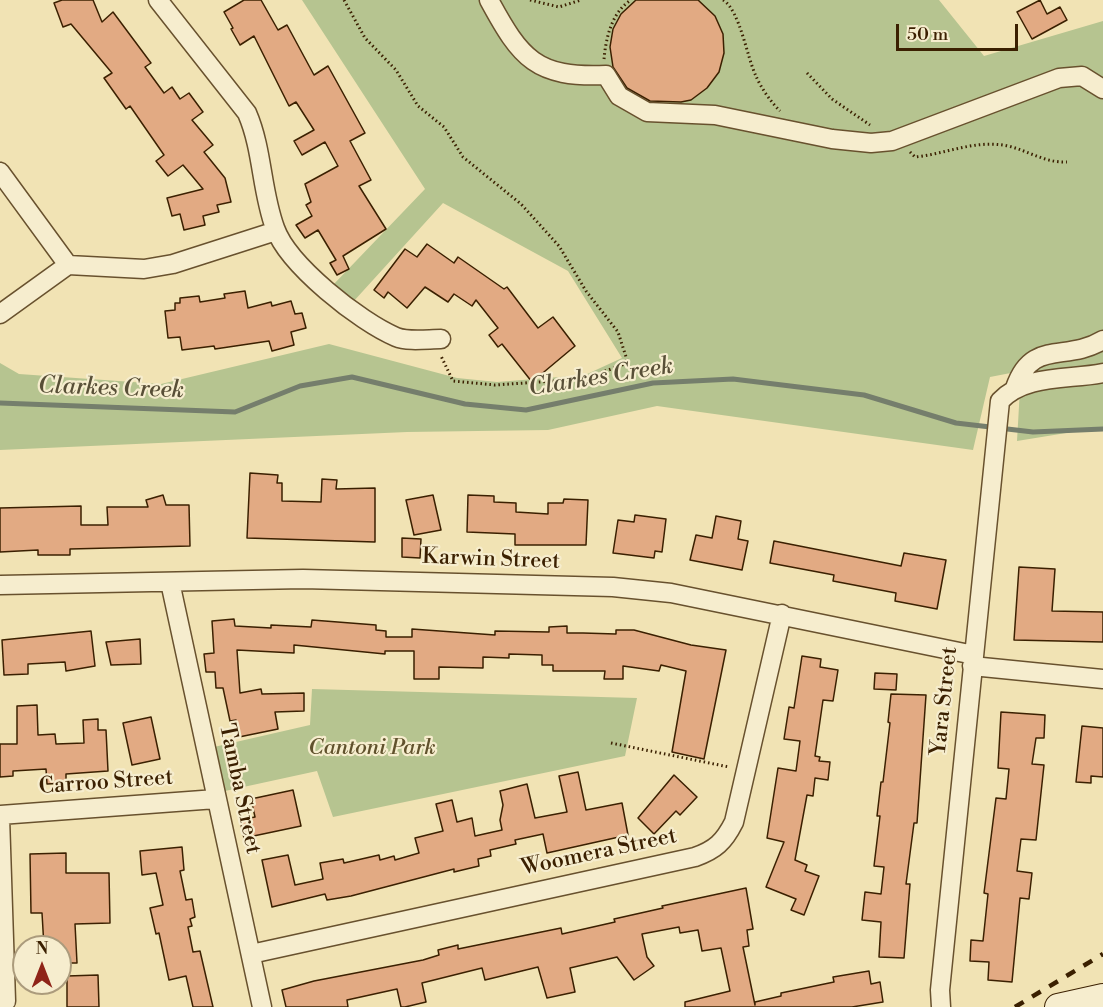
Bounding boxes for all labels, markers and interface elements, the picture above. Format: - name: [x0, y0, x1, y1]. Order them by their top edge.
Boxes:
- scale bar: [899, 12, 1020, 50]
- text: 50 m: [907, 23, 948, 46]
- water label: Clarkes Creek: [527, 352, 675, 404]
- water label: Clarkes Creek: [37, 372, 185, 406]
- street label: Karwin Street: [421, 544, 561, 576]
- street label: Yara Street: [926, 645, 964, 757]
- street label: Tamba Street: [212, 721, 266, 857]
- park label: Cantoni Park: [308, 736, 436, 762]
- street label: Carroo Street: [38, 765, 174, 801]
- street label: Woomera Street: [519, 824, 679, 882]
- north arrow: [12, 935, 72, 995]
- text: N: [36, 939, 48, 959]

